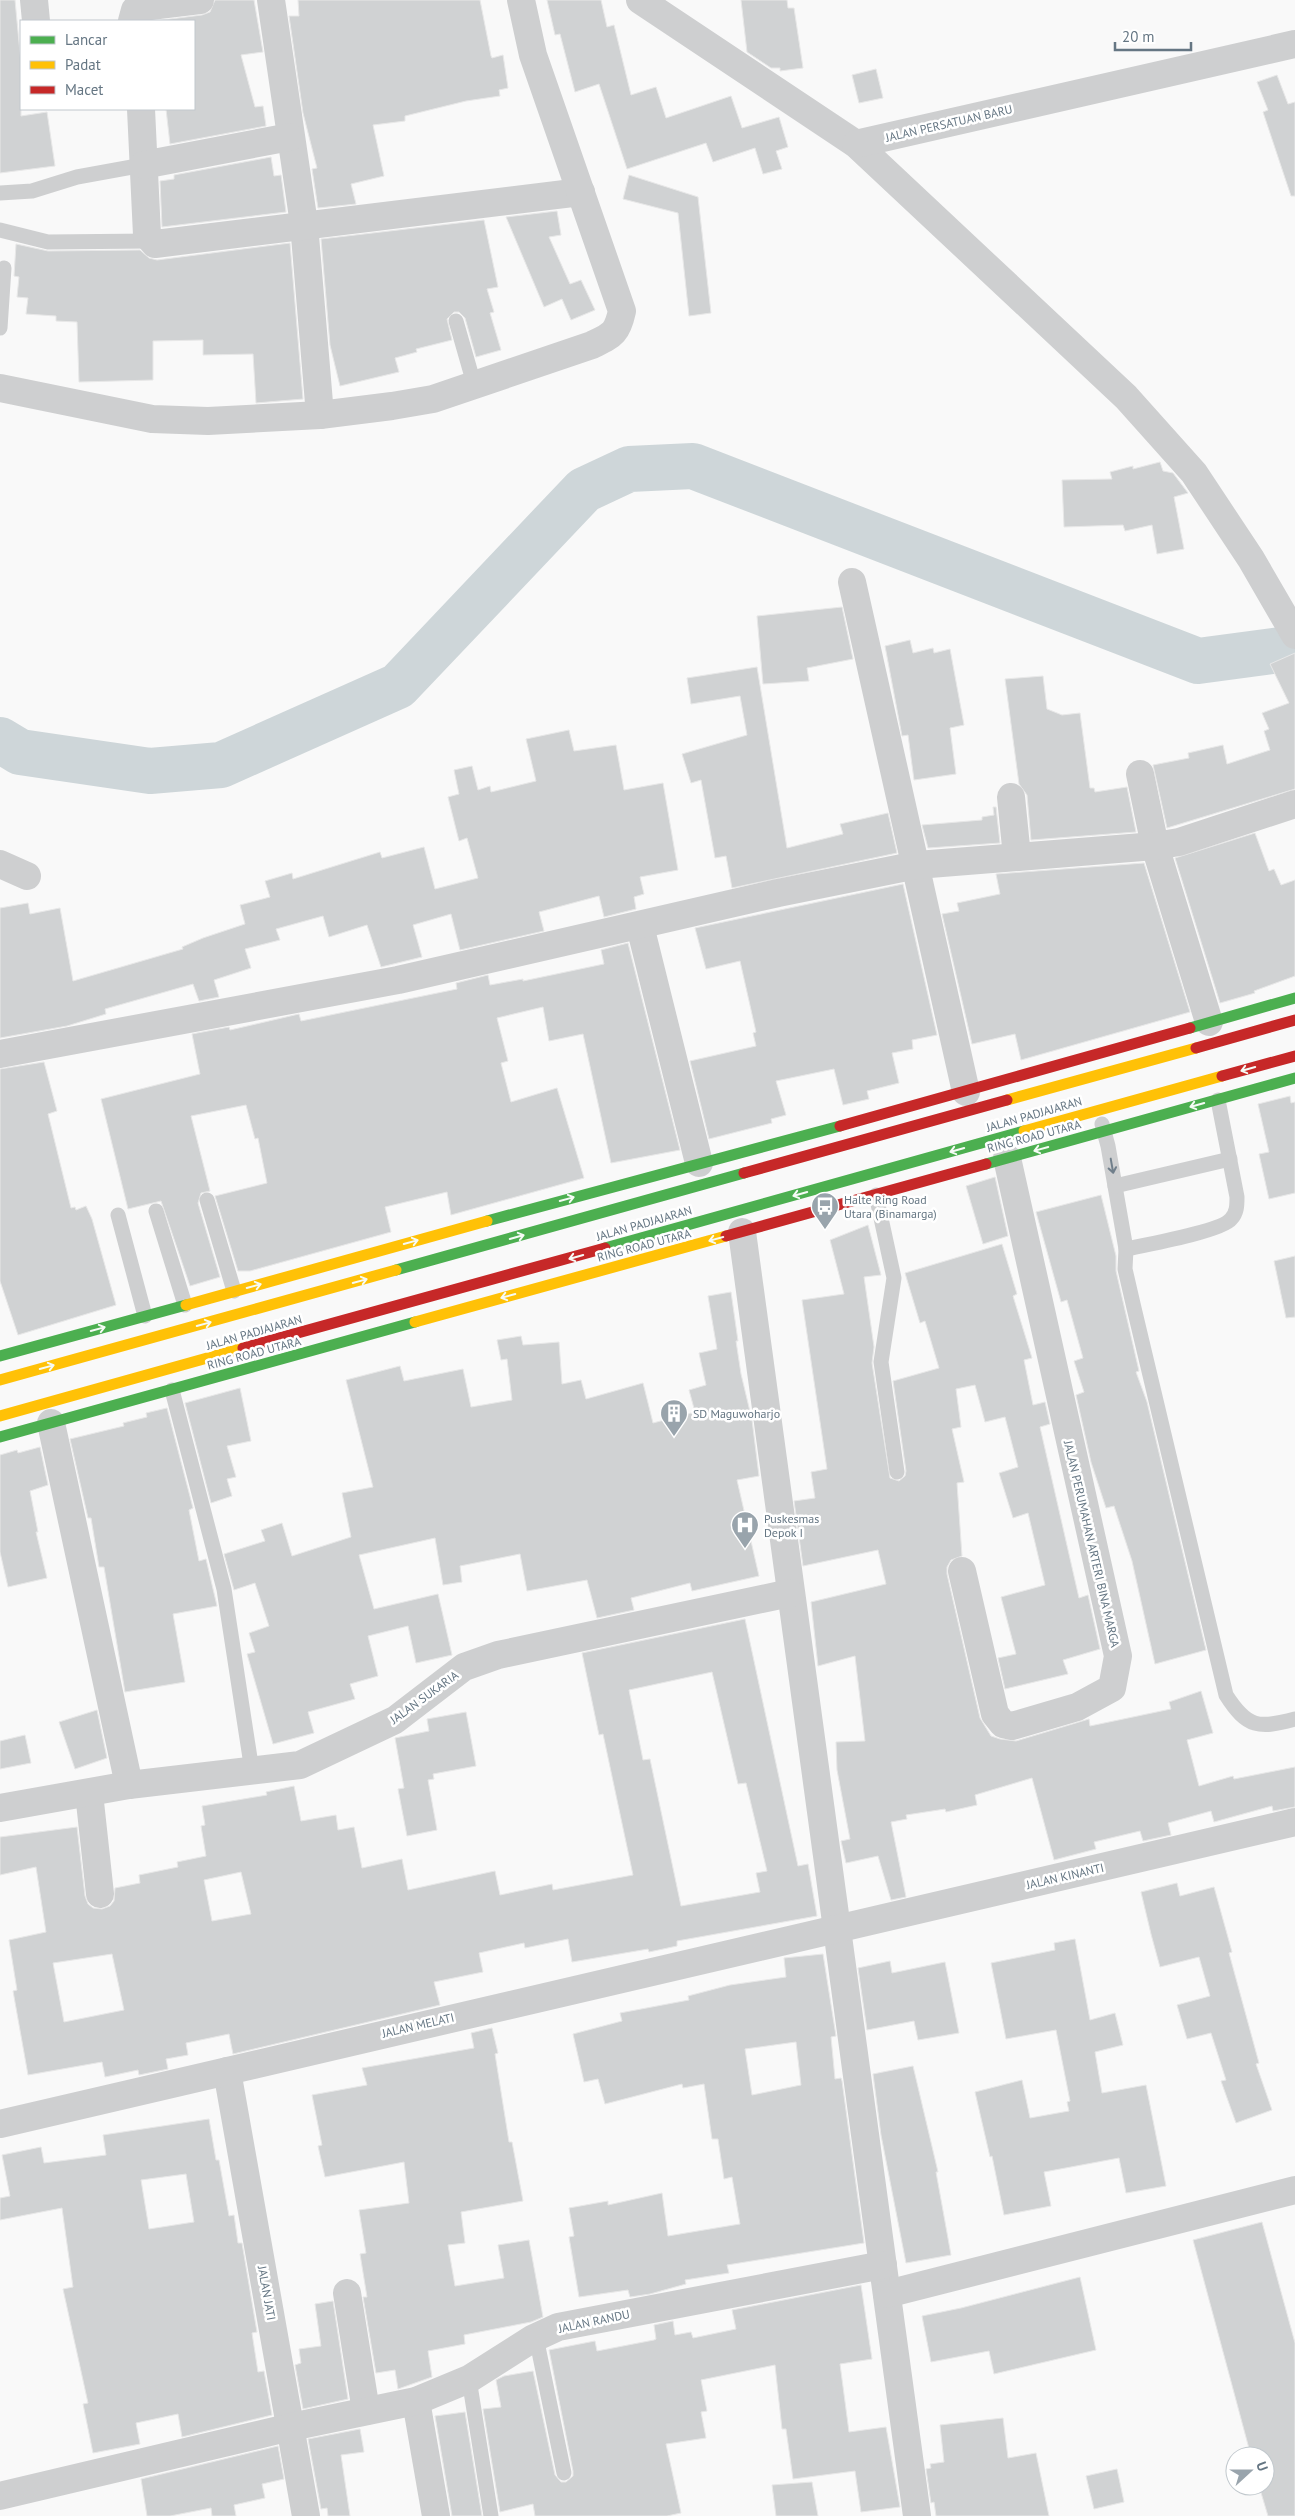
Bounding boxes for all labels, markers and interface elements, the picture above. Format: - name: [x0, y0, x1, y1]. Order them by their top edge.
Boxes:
- legend: [20, 20, 195, 110]
- scale bar: [1115, 20, 1191, 52]
- text: 20 m: [1122, 27, 1155, 46]
- text: Lancar: [65, 30, 107, 49]
- text: Padat: [65, 55, 101, 74]
- text: Macet: [65, 80, 103, 99]
- street label: JALAN PERSATUAN BARU: [883, 101, 1014, 145]
- one-way arrow: [1240, 1064, 1256, 1074]
- street label: JALAN PADJAJARAN: [983, 1093, 1084, 1135]
- one-way arrow: [1190, 1101, 1206, 1111]
- street label: RING ROAD UTARA: [985, 1116, 1083, 1156]
- one-way arrow: [1033, 1144, 1049, 1154]
- one-way arrow: [949, 1146, 965, 1156]
- one-way arrow: [1107, 1158, 1117, 1174]
- one-way arrow: [793, 1190, 809, 1199]
- bus stop icon: Halte Ring Road Utara (Binamarga): [810, 1191, 840, 1230]
- place label: Halte Ring Road Utara (Binamarga): [844, 1192, 937, 1221]
- one-way arrow: [559, 1194, 575, 1203]
- street label: JALAN PADJAJARAN: [593, 1202, 694, 1244]
- street label: RING ROAD UTARA: [595, 1225, 693, 1265]
- one-way arrow: [508, 1232, 524, 1241]
- one-way arrow: [708, 1235, 724, 1245]
- one-way arrow: [402, 1237, 418, 1247]
- one-way arrow: [569, 1252, 585, 1262]
- one-way arrow: [352, 1275, 368, 1285]
- one-way arrow: [246, 1280, 262, 1290]
- one-way arrow: [501, 1292, 517, 1302]
- street label: JALAN PADJAJARAN: [203, 1311, 304, 1353]
- one-way arrow: [195, 1319, 211, 1328]
- one-way arrow: [89, 1324, 105, 1333]
- street label: RING ROAD UTARA: [205, 1333, 303, 1373]
- one-way arrow: [39, 1362, 55, 1372]
- building icon: SD Maguwoharjo: [659, 1398, 689, 1437]
- place label: SD Maguwoharjo: [693, 1406, 780, 1421]
- street label: JALAN PERUMAHAN ARTERI BINA MARGA: [1061, 1438, 1123, 1649]
- hospital icon: Puskesmas Depok I: [730, 1510, 760, 1549]
- place label: Puskesmas Depok I: [764, 1511, 819, 1540]
- street label: JALAN SUKARIA: [386, 1667, 461, 1727]
- street label: JALAN KINANTI: [1024, 1860, 1105, 1892]
- street label: JALAN MELATI: [379, 2009, 456, 2041]
- street label: JALAN JATI: [255, 2264, 279, 2321]
- street label: JALAN RANDU: [556, 2306, 631, 2336]
- north arrow: [1225, 2446, 1275, 2496]
- text: U: [1252, 2459, 1272, 2474]

